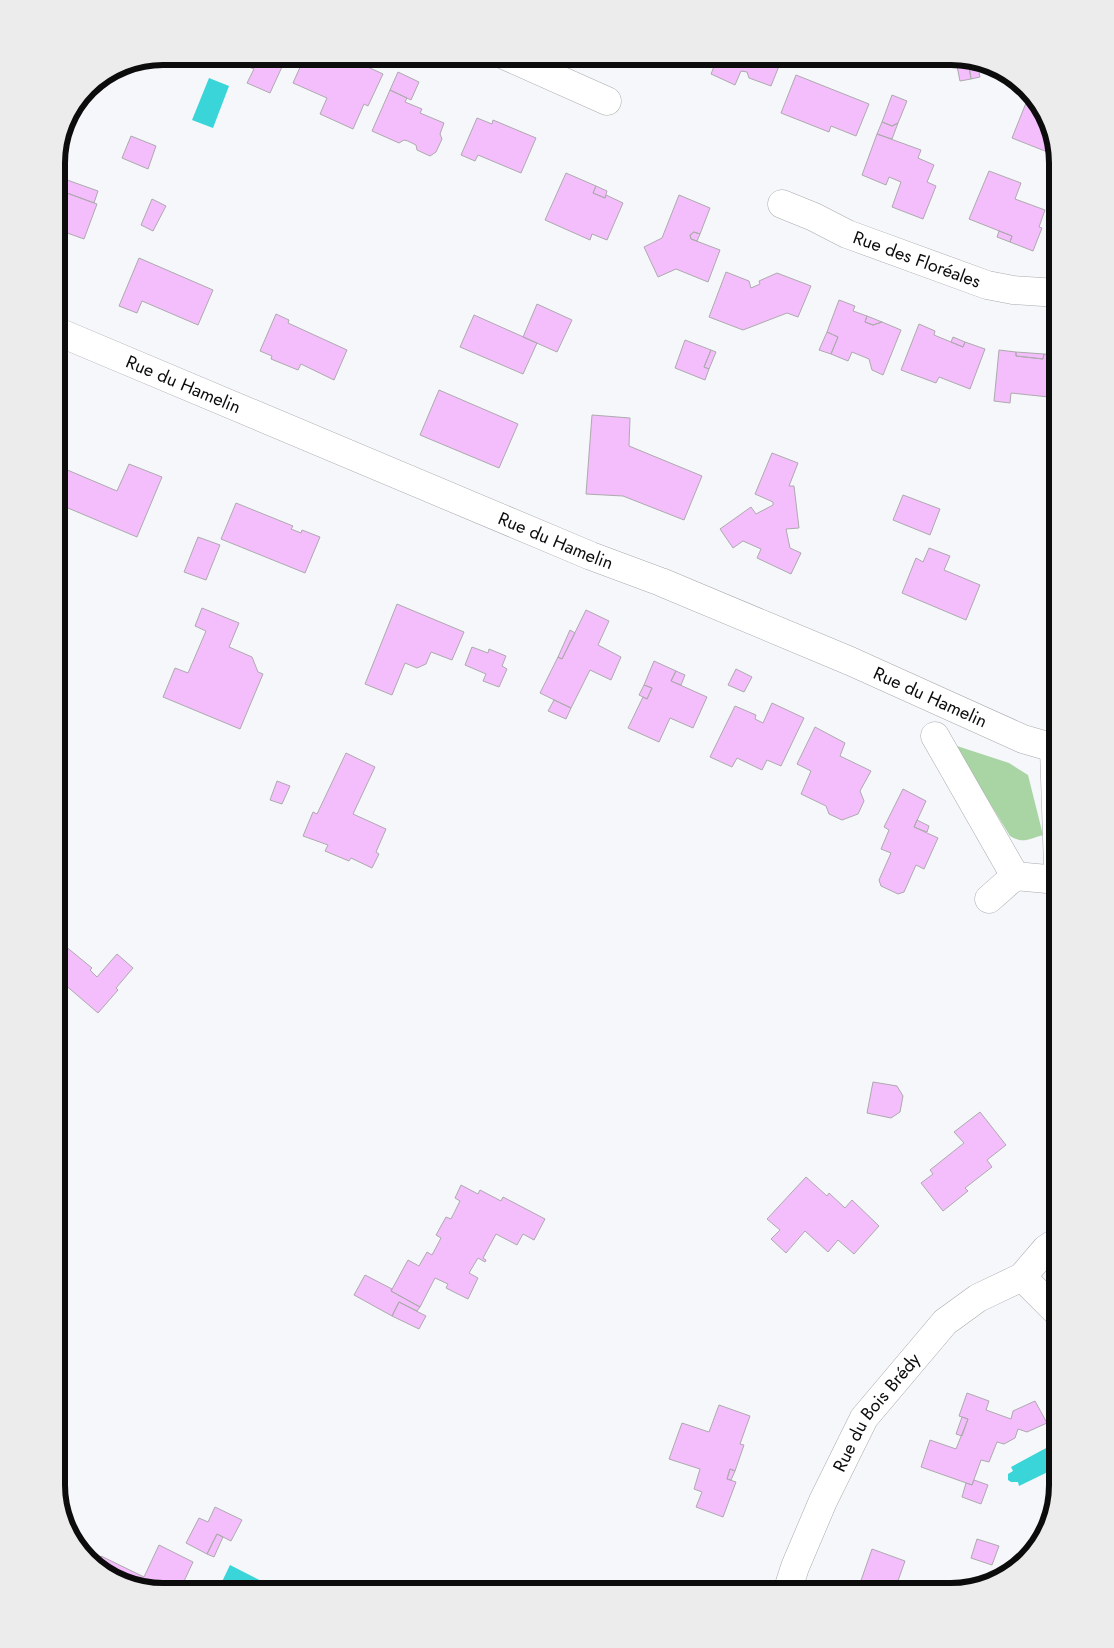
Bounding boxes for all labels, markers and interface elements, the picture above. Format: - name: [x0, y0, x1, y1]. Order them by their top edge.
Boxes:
- street label: Rue des Floréales: [849, 224, 984, 295]
- street label: Rue du Hamelin: [122, 349, 245, 420]
- street label: Rue du Hamelin: [494, 505, 617, 576]
- street label: Rue du Hamelin: [869, 660, 991, 734]
- street label: Rue du Bois Brédy: [826, 1347, 927, 1476]

